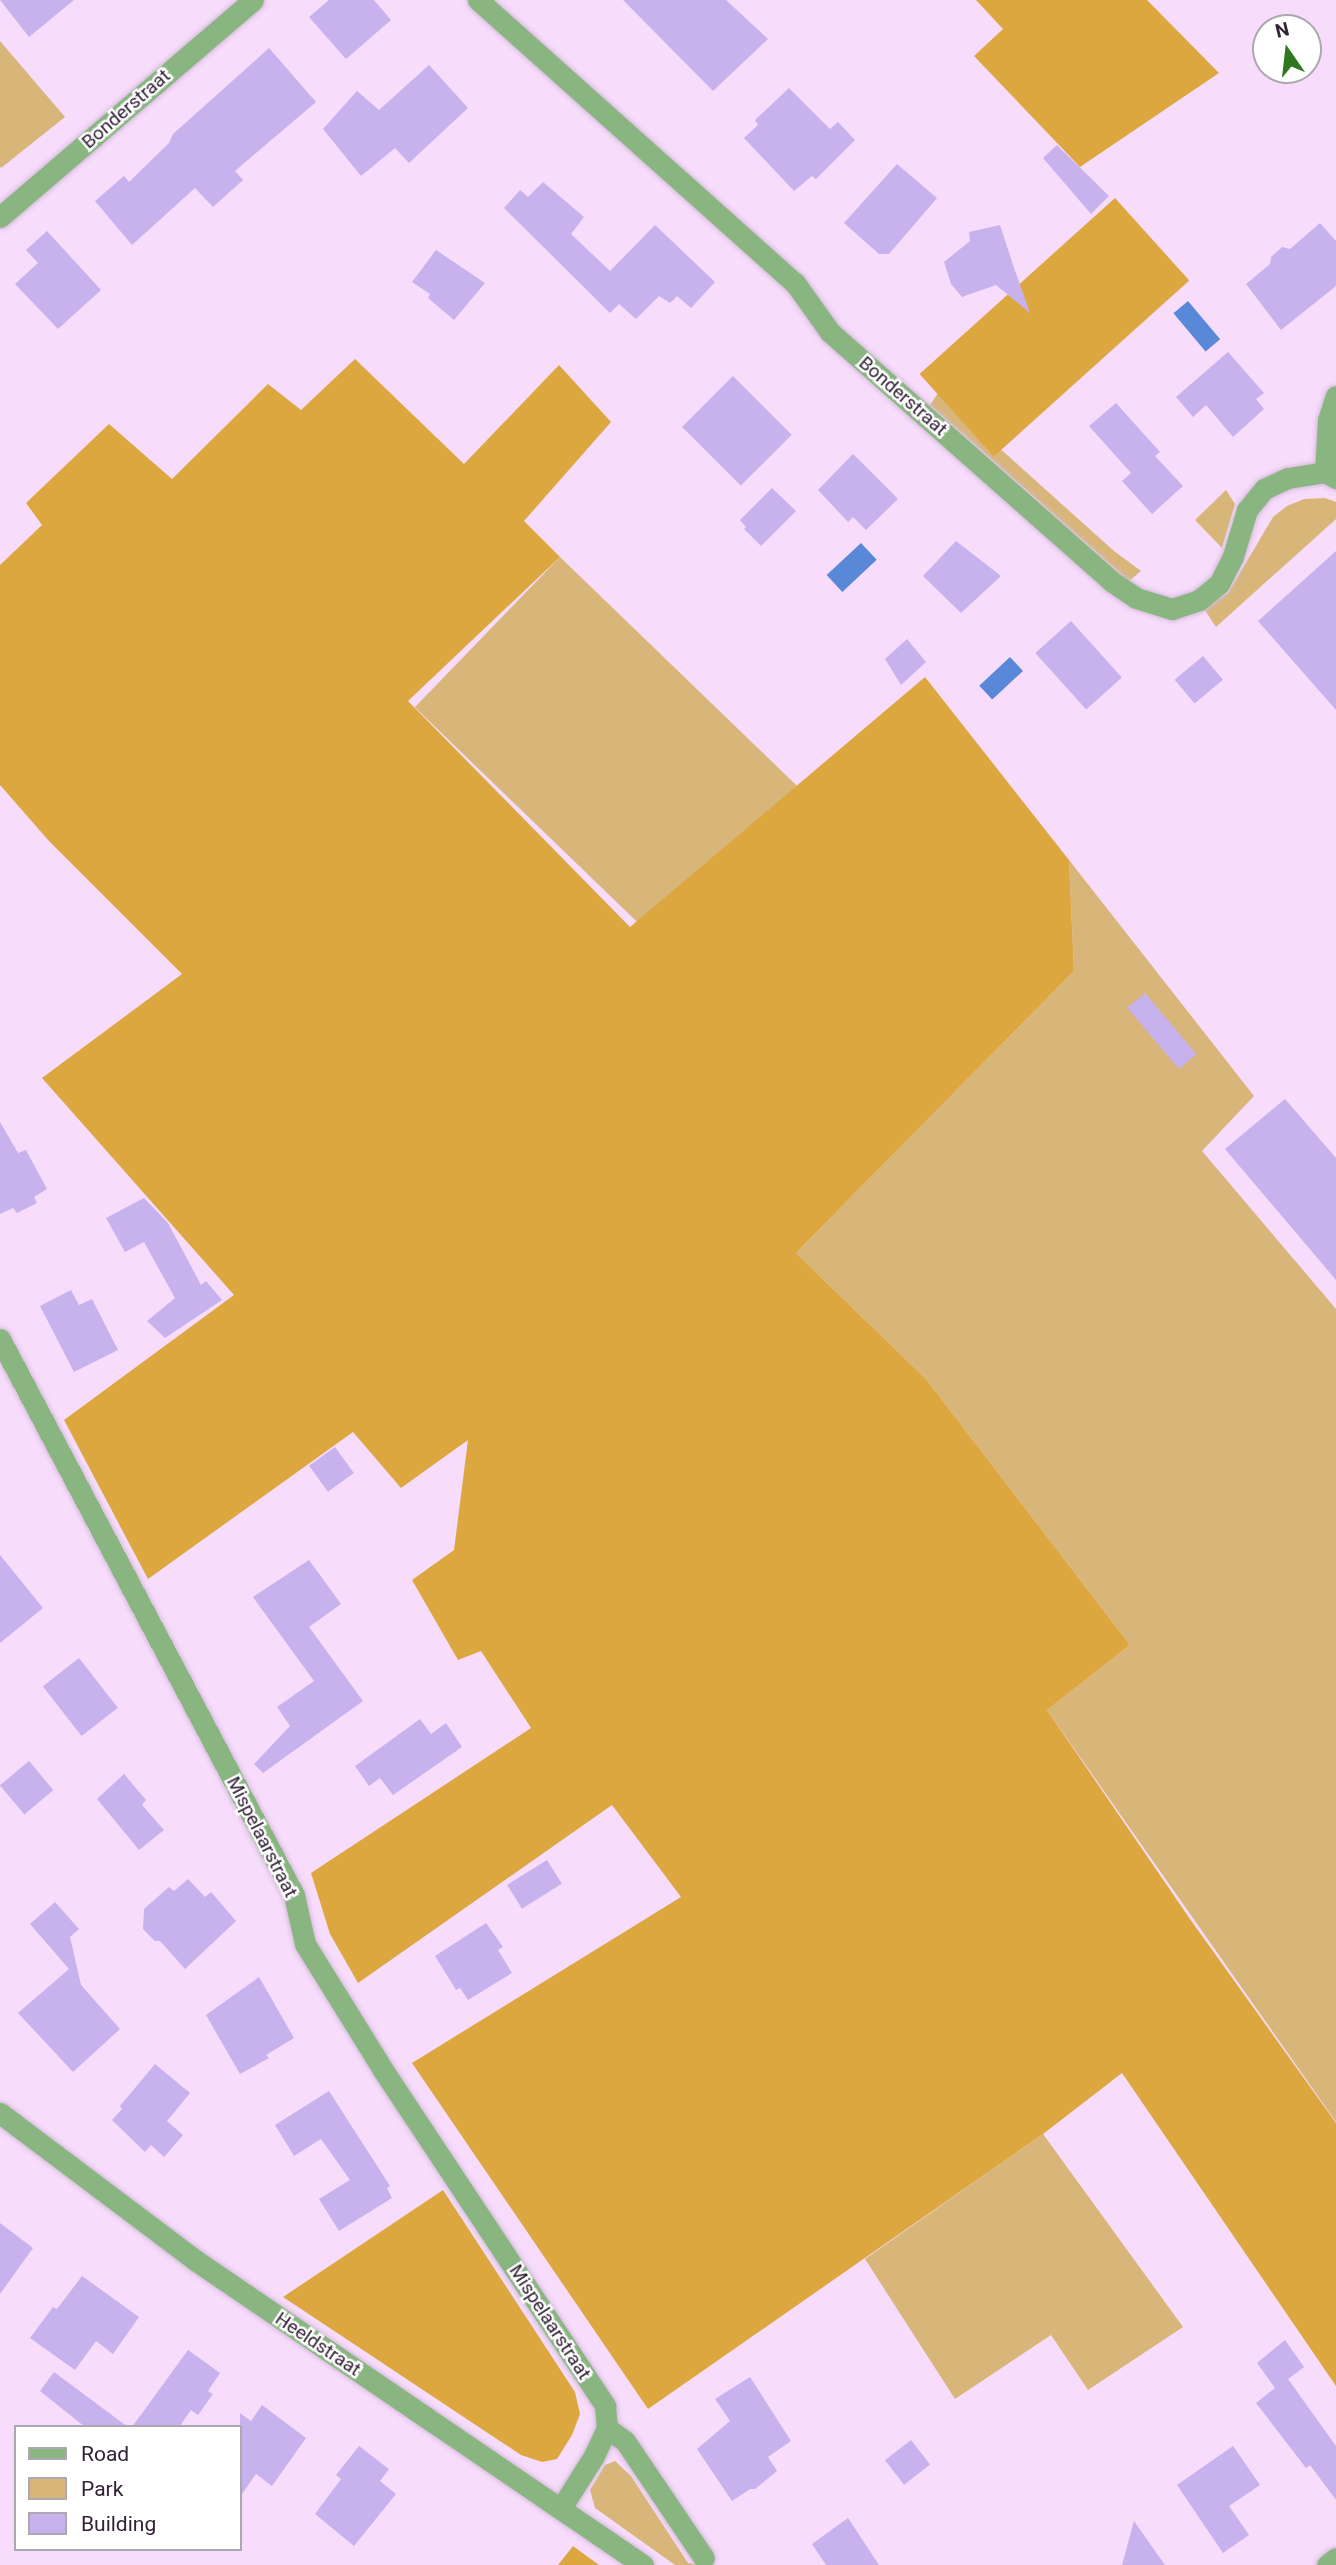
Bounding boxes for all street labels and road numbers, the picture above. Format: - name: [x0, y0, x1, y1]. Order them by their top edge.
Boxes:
- street label: Bonderstraat: [77, 65, 175, 153]
- street label: Bonderstraat: [854, 352, 952, 440]
- street label: Mispelaarstraat: [222, 1773, 302, 1901]
- street label: Mispelaarstraat: [504, 2260, 596, 2384]
- street label: Heeldstraat: [271, 2307, 365, 2381]

